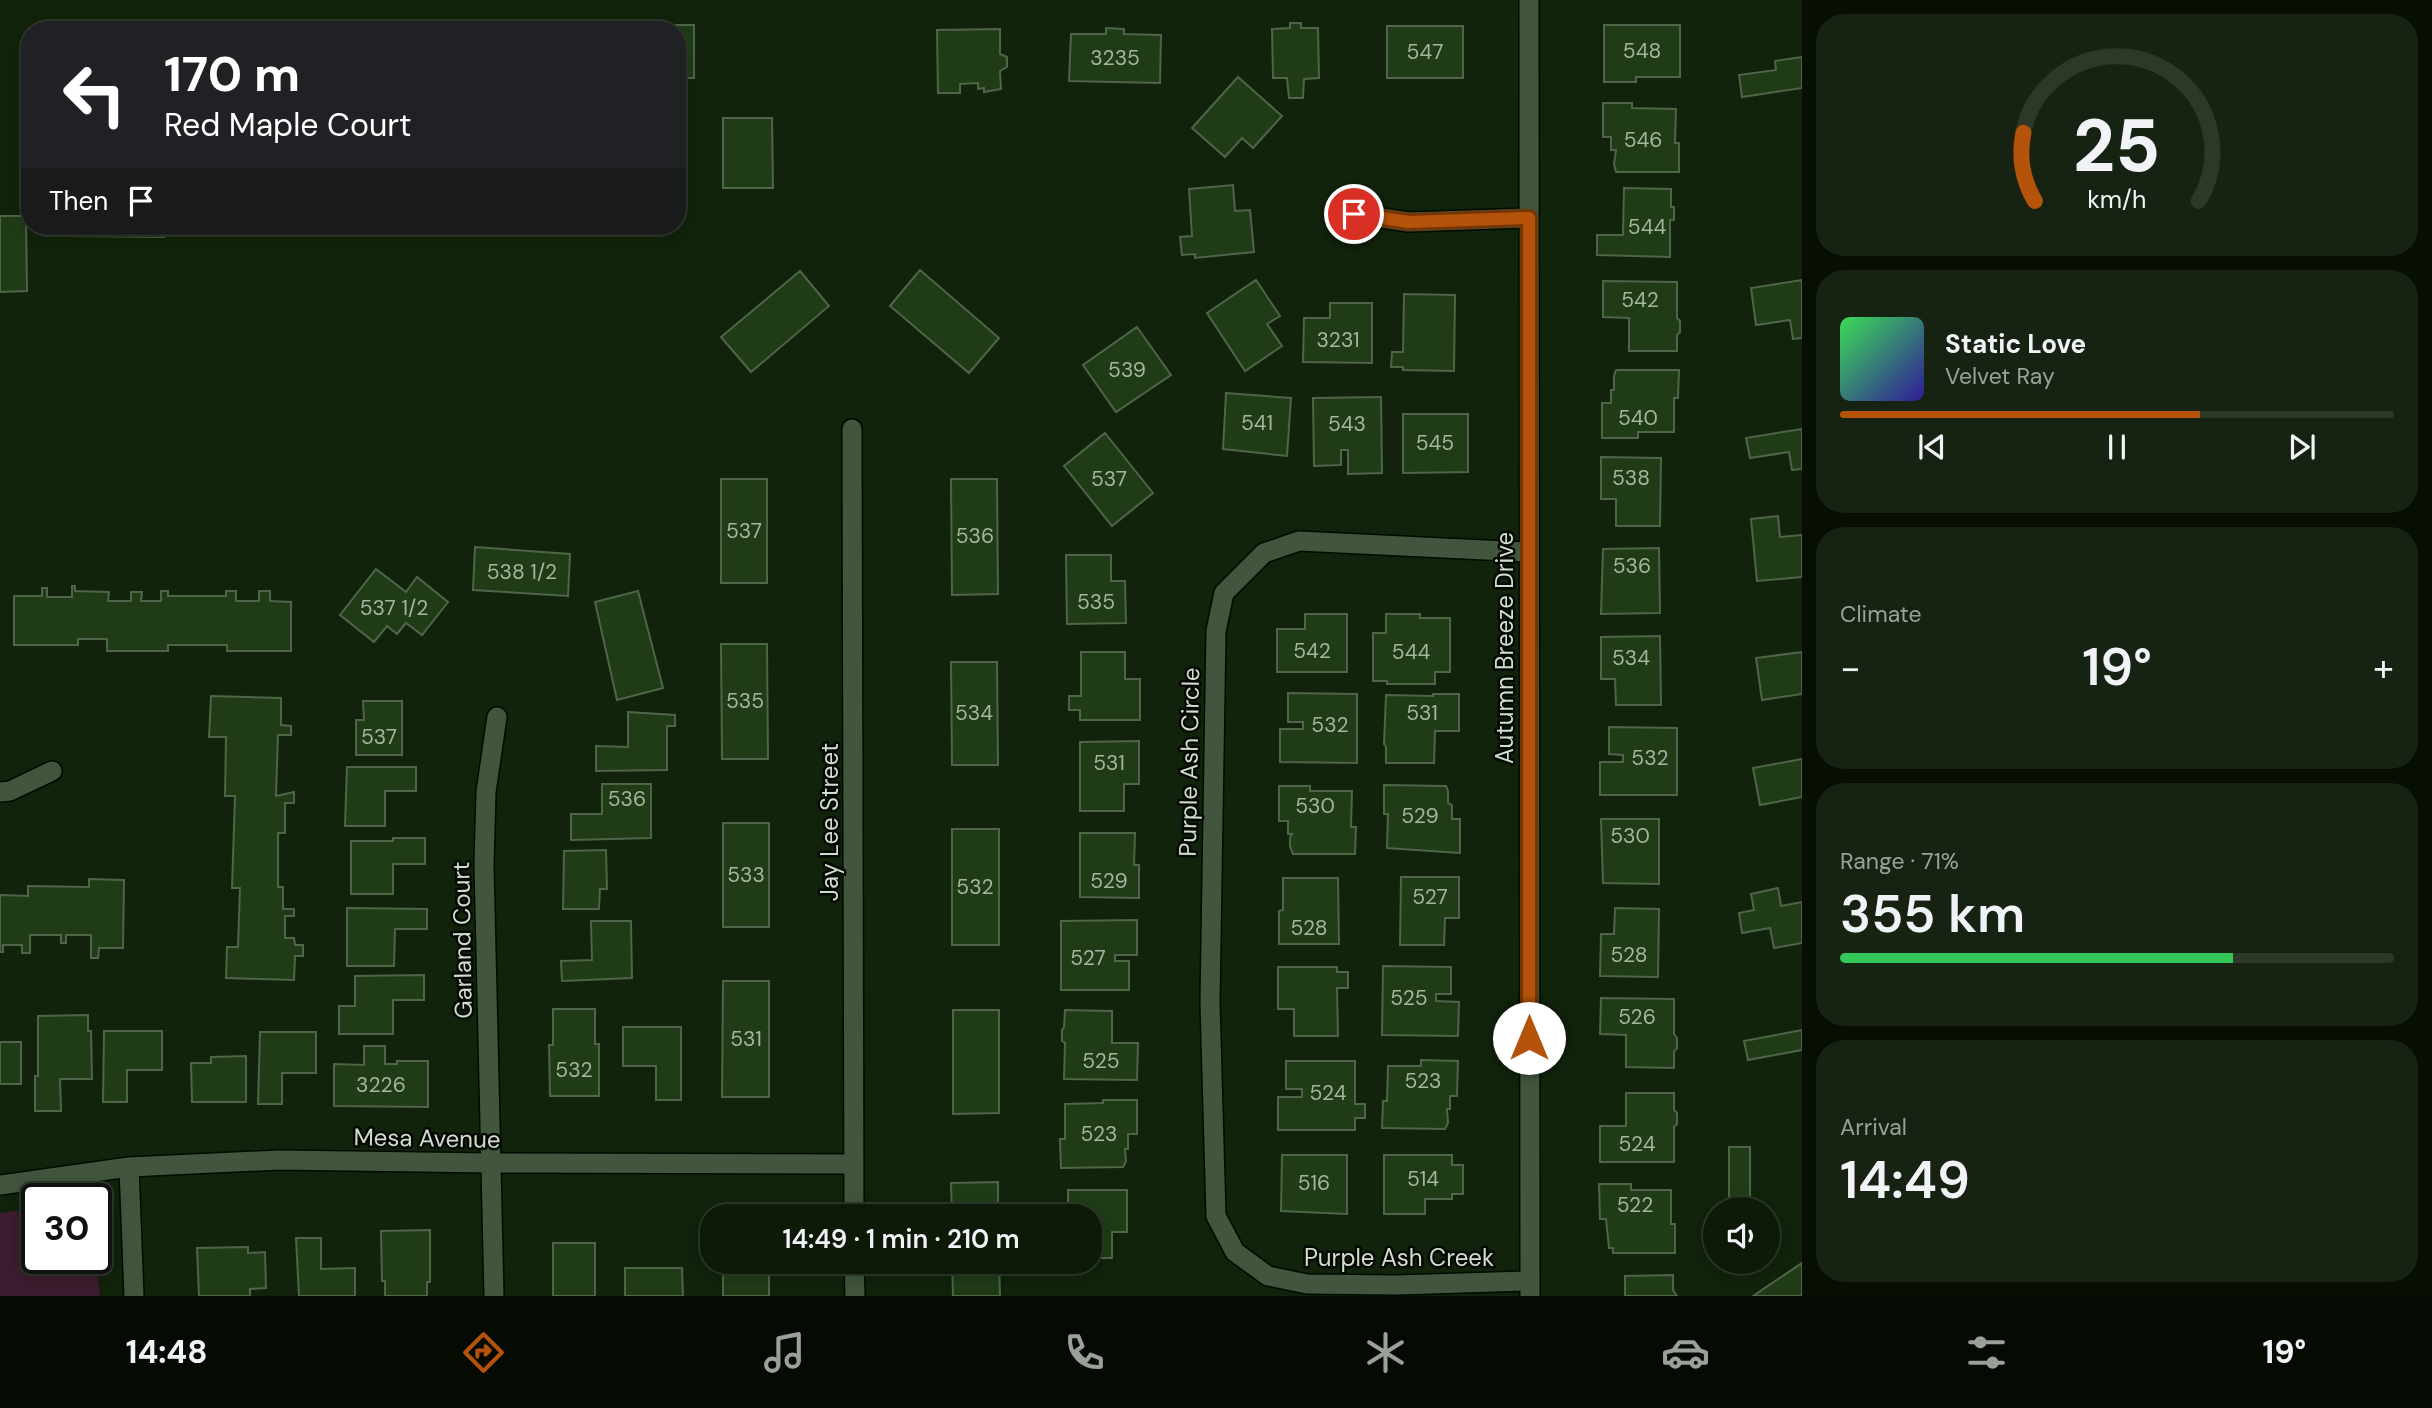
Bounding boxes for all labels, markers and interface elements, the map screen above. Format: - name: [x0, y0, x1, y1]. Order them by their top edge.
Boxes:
- house number: 548: [1623, 37, 1661, 65]
- house number: 547: [1407, 38, 1443, 66]
- text: 170 m: [164, 42, 300, 106]
- house number: 3235: [1090, 44, 1140, 72]
- icon: left: [49, 49, 140, 140]
- text: 25: [2073, 100, 2161, 195]
- text: Red Maple Court: [164, 104, 412, 146]
- house number: 546: [1624, 126, 1662, 154]
- icon: arrive: [122, 182, 160, 220]
- text: km/h: [2087, 183, 2147, 216]
- text: Then: [49, 184, 108, 218]
- pin: [1324, 184, 1384, 244]
- icon: arrive: [1335, 195, 1373, 233]
- house number: 544: [1628, 213, 1666, 241]
- house number: 542: [1621, 286, 1659, 314]
- house number: 3231: [1316, 326, 1360, 354]
- text: Static Love: [1945, 327, 2086, 361]
- house number: 539: [1108, 356, 1146, 384]
- text: Velvet Ray: [1945, 361, 2055, 391]
- house number: 540: [1618, 404, 1658, 432]
- house number: 541: [1241, 409, 1273, 437]
- house number: 543: [1328, 410, 1366, 438]
- icon: previous: [1913, 428, 1951, 466]
- icon: pause: [2098, 428, 2136, 466]
- icon: next: [2283, 428, 2321, 466]
- house number: 545: [1416, 429, 1454, 457]
- house number: 538: [1612, 464, 1650, 492]
- house number: 537: [1091, 465, 1127, 493]
- house number: 537: [726, 517, 762, 545]
- house number: 536: [956, 522, 994, 550]
- street label: Autumn Breeze Drive: [1489, 532, 1520, 764]
- house number: 536: [1613, 552, 1651, 580]
- house number: 538 1/2: [487, 558, 557, 586]
- house number: 535: [1077, 588, 1115, 616]
- house number: 537 1/2: [360, 594, 428, 622]
- text: Climate: [1840, 599, 1922, 629]
- text: 19°: [2082, 633, 2152, 701]
- house number: 542: [1293, 637, 1331, 665]
- house number: 544: [1392, 638, 1430, 666]
- text: −: [1840, 643, 1861, 693]
- text: +: [2373, 643, 2394, 693]
- house number: 534: [1612, 644, 1650, 672]
- street label: Purple Ash Circle: [1172, 667, 1206, 857]
- house number: 535: [726, 687, 764, 715]
- house number: 534: [955, 699, 993, 727]
- house number: 531: [1406, 699, 1438, 727]
- house number: 532: [1311, 711, 1349, 739]
- house number: 537: [361, 723, 397, 751]
- street label: Jay Lee Street: [814, 743, 845, 901]
- house number: 532: [1631, 744, 1669, 772]
- house number: 531: [1093, 749, 1125, 777]
- house number: 536: [608, 785, 646, 813]
- house number: 530: [1295, 792, 1335, 820]
- house number: 529: [1401, 802, 1439, 830]
- house number: 530: [1610, 822, 1650, 850]
- text: Range · 71%: [1840, 846, 1959, 876]
- street label: Garland Court: [445, 861, 479, 1019]
- house number: 533: [727, 861, 765, 889]
- house number: 529: [1090, 867, 1128, 895]
- house number: 532: [956, 873, 994, 901]
- text: 355 km: [1840, 880, 2025, 948]
- house number: 527: [1412, 883, 1448, 911]
- house number: 528: [1291, 914, 1327, 942]
- house number: 528: [1611, 941, 1647, 969]
- house number: 527: [1070, 944, 1106, 972]
- house number: 525: [1390, 984, 1428, 1012]
- position arrow: [1492, 1001, 1566, 1075]
- house number: 526: [1618, 1003, 1656, 1031]
- house number: 531: [730, 1025, 762, 1053]
- house number: 525: [1082, 1047, 1120, 1075]
- house number: 532: [555, 1056, 593, 1084]
- house number: 523: [1405, 1067, 1441, 1095]
- house number: 3226: [356, 1071, 406, 1099]
- house number: 524: [1310, 1079, 1347, 1107]
- text: Arrival: [1840, 1112, 1907, 1142]
- house number: 523: [1081, 1120, 1117, 1148]
- street label: Mesa Avenue: [353, 1121, 501, 1155]
- house number: 524: [1619, 1130, 1656, 1158]
- text: 14:49: [1840, 1146, 1970, 1214]
- house number: 514: [1407, 1165, 1439, 1193]
- house number: 516: [1298, 1169, 1330, 1197]
- speed limit sign: 30: [21, 1183, 112, 1274]
- house number: 522: [1617, 1191, 1653, 1219]
- map controls: [1703, 1197, 1780, 1274]
- button: sound: [1703, 1197, 1780, 1274]
- text: 14:49 · 1 min · 210 m: [782, 1222, 1020, 1256]
- street label: Purple Ash Creek: [1304, 1242, 1494, 1273]
- icon: directions: [459, 1328, 508, 1377]
- icon: music: [760, 1328, 809, 1377]
- icon: phone: [1060, 1328, 1109, 1377]
- icon: climate: [1361, 1328, 1410, 1377]
- icon: car: [1661, 1328, 1710, 1377]
- icon: filters: [1962, 1328, 2011, 1377]
- text: 14:48: [126, 1331, 207, 1373]
- text: 19°: [2263, 1331, 2306, 1373]

